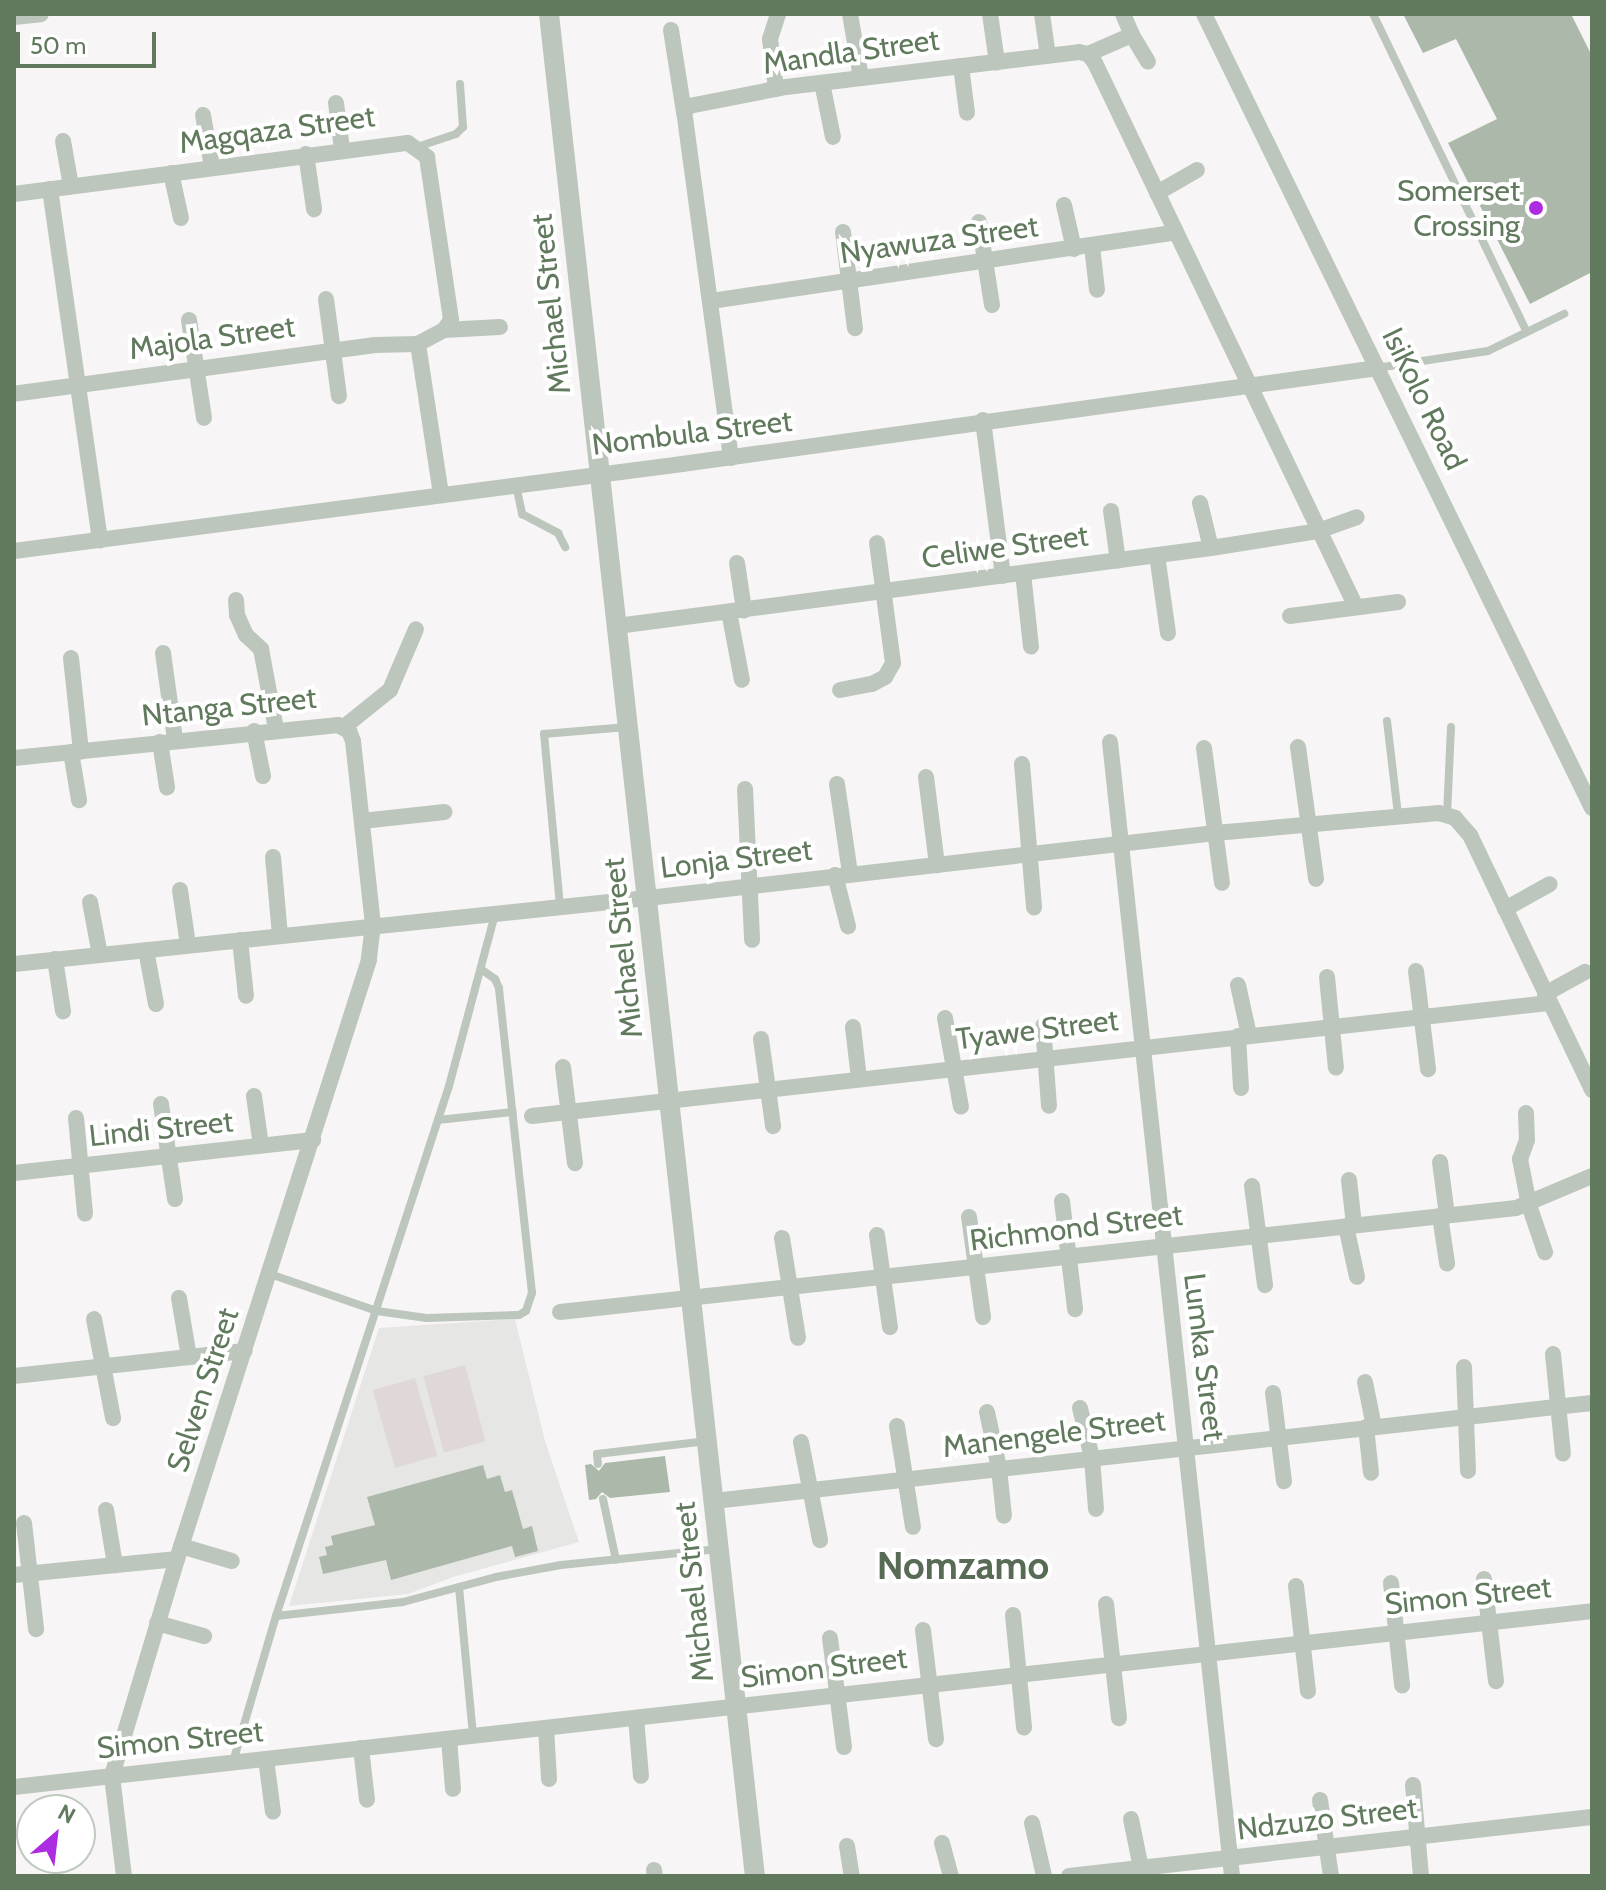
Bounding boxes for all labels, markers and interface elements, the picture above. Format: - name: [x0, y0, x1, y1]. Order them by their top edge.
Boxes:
- scale bar: [20, 16, 160, 66]
- street label: Mandla Street: [761, 22, 941, 82]
- text: 50 m: [30, 31, 86, 60]
- street label: Magqaza Street: [177, 98, 377, 162]
- place label: Somerset Crossing: [1397, 173, 1520, 244]
- marker: Somerset Crossing: [1527, 199, 1545, 217]
- street label: Nyawuza Street: [838, 208, 1040, 272]
- street label: Michael Street: [524, 212, 578, 396]
- street label: Majola Street: [127, 309, 297, 367]
- street label: IsiKolo Road: [1374, 322, 1474, 476]
- street label: Nombula Street: [590, 403, 794, 463]
- street label: Celiwe Street: [919, 518, 1091, 576]
- street label: Ntanga Street: [140, 680, 318, 734]
- street label: Lonja Street: [658, 832, 814, 886]
- street label: Michael Street: [596, 856, 650, 1040]
- street label: Tyawe Street: [954, 1002, 1120, 1058]
- street label: Lindi Street: [87, 1104, 235, 1154]
- street label: Richmond Street: [968, 1197, 1184, 1259]
- street label: Lumka Street: [1176, 1271, 1232, 1443]
- street label: Selven Street: [160, 1303, 246, 1477]
- street label: Manengele Street: [941, 1402, 1167, 1466]
- street label: Michael Street: [667, 1500, 721, 1684]
- district label: Nomzamo: [877, 1543, 1049, 1589]
- street label: Simon Street: [1383, 1569, 1553, 1623]
- street label: Simon Street: [739, 1640, 909, 1696]
- street label: Simon Street: [95, 1713, 265, 1767]
- street label: Ndzuzo Street: [1235, 1790, 1419, 1848]
- north arrow: [16, 1794, 96, 1874]
- text: N: [53, 1799, 80, 1830]

